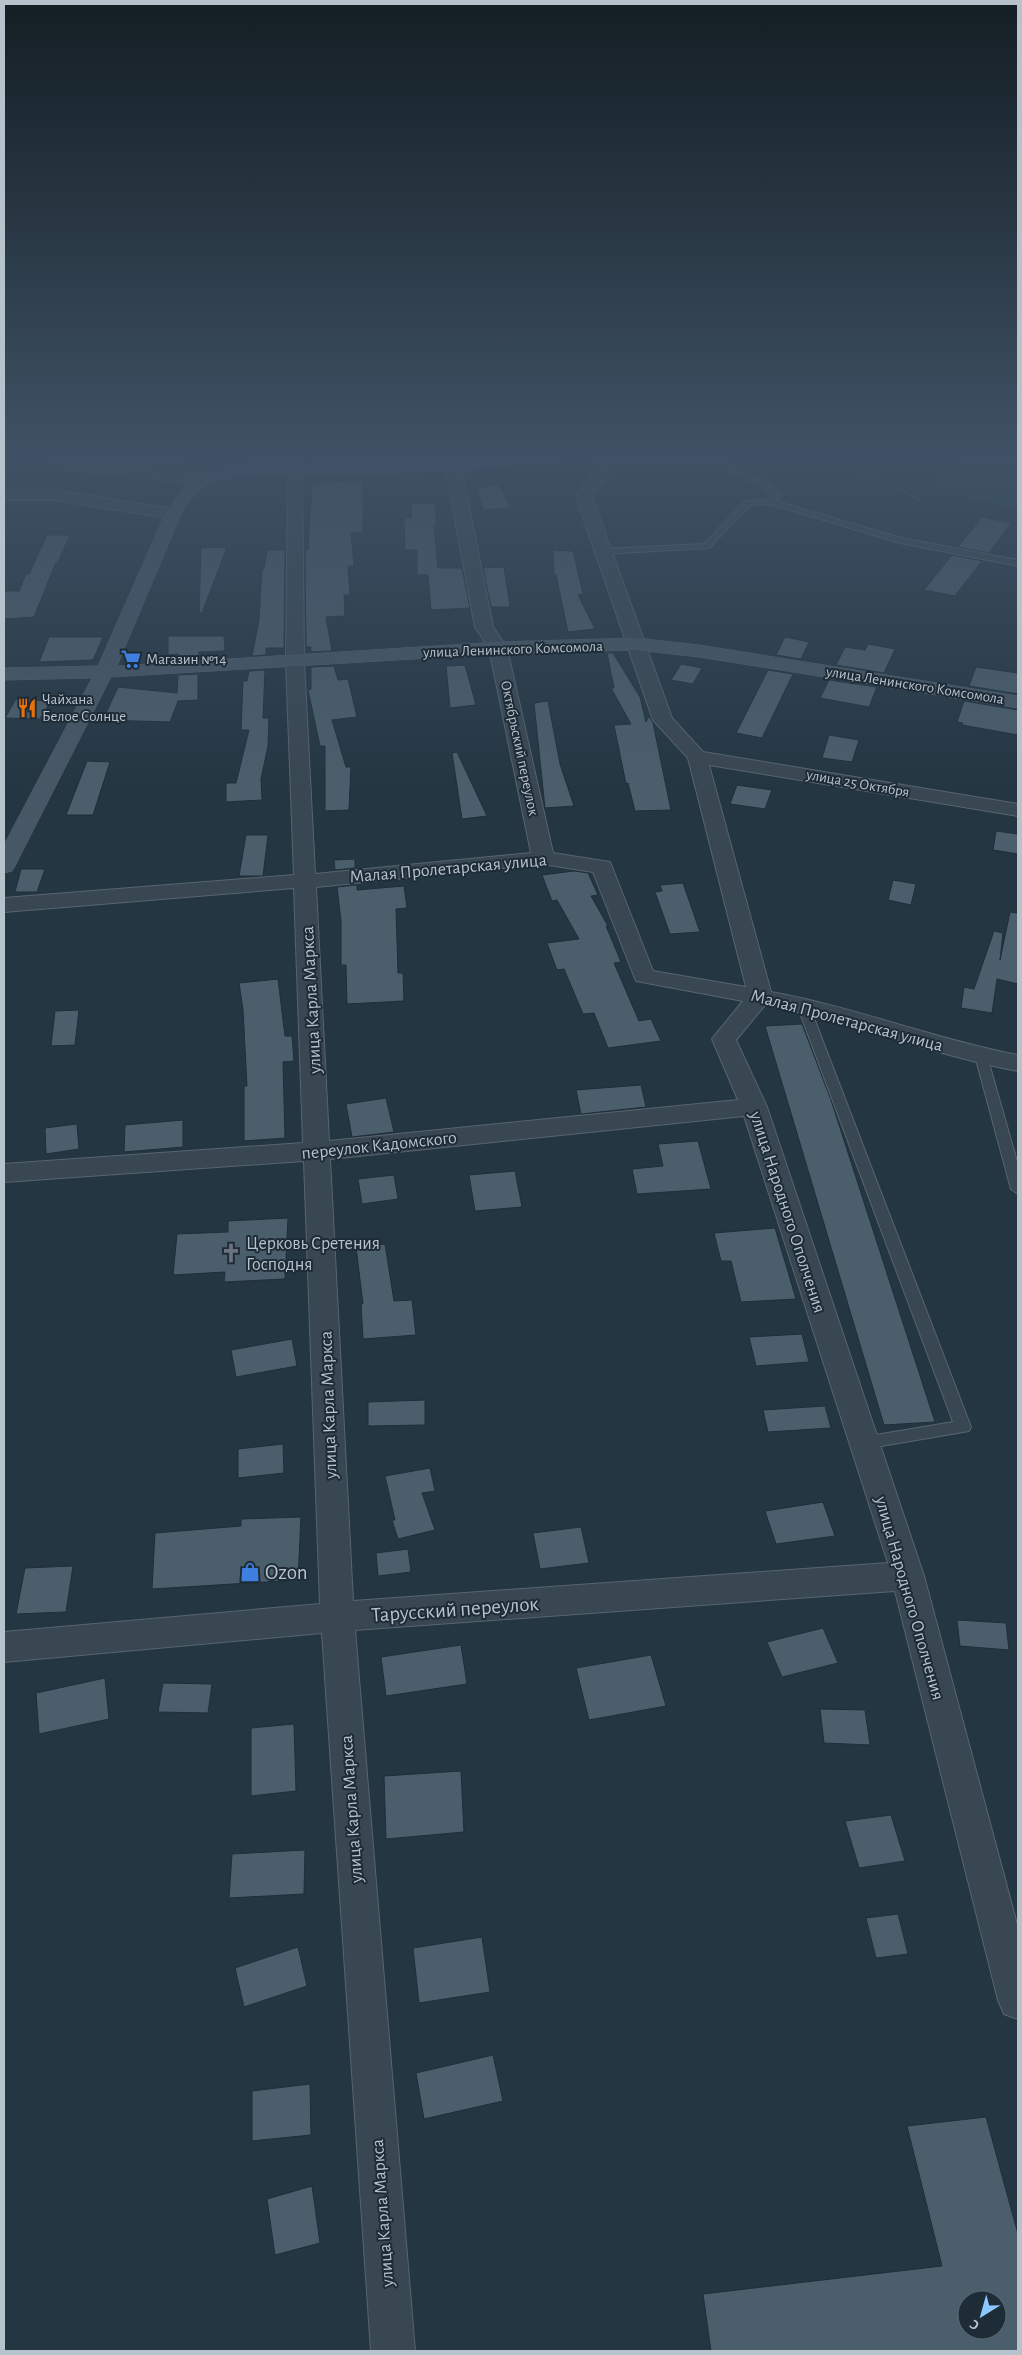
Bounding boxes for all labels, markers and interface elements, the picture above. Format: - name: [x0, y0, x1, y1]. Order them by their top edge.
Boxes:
- street label: улица Ленинского Комсомола: [422, 639, 603, 660]
- supermarket icon: Магазин №14: [120, 648, 142, 670]
- place label: Магазин №14: [146, 652, 227, 667]
- street label: улица Ленинского Комсомола: [824, 664, 1005, 707]
- street label: Октябрьский переулок: [498, 679, 541, 817]
- place label: Чайхана Белое Солнце: [42, 692, 126, 724]
- restaurant icon: Чайхана Белое Солнце: [16, 697, 38, 719]
- street label: улица 25 Октября: [804, 767, 911, 800]
- street label: Малая Пролетарская улица: [349, 851, 548, 887]
- street label: улица Карла Маркса: [299, 926, 325, 1075]
- street label: Малая Пролетарская улица: [749, 987, 945, 1055]
- street label: улица Народного Ополчения: [746, 1108, 828, 1315]
- street label: переулок Кадомского: [301, 1129, 458, 1163]
- place label: Церковь Сретения Господня: [246, 1235, 380, 1274]
- church icon: Церковь Сретения Господня: [220, 1242, 242, 1264]
- street label: улица Карла Маркса: [317, 1331, 341, 1480]
- street label: улица Народного Ополчения: [871, 1493, 947, 1702]
- shop icon: Ozon: [239, 1561, 261, 1583]
- place label: Ozon: [265, 1562, 308, 1583]
- street label: Тарусский переулок: [371, 1593, 540, 1626]
- street label: улица Карла Маркса: [338, 1734, 366, 1884]
- street label: улица Карла Маркса: [369, 2138, 397, 2288]
- north arrow: [957, 2290, 1007, 2340]
- text: С: [967, 2317, 982, 2333]

